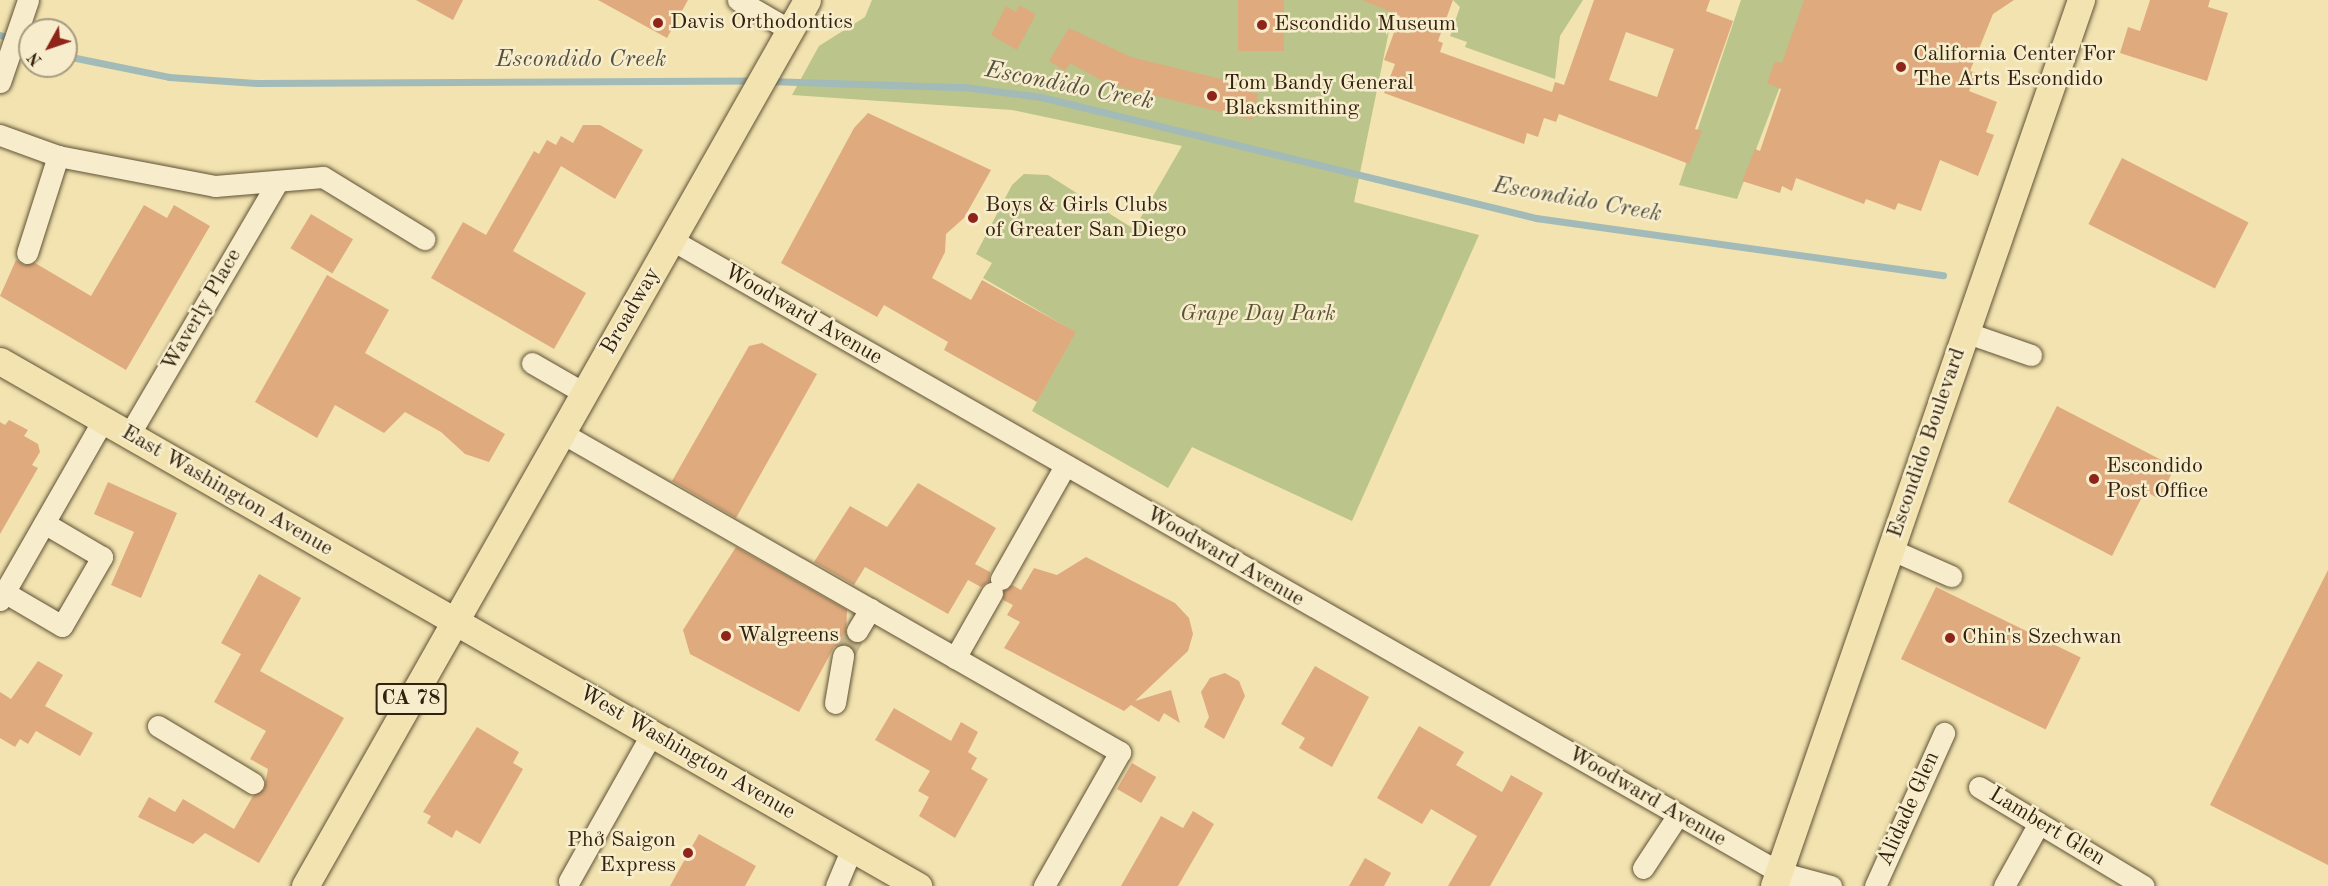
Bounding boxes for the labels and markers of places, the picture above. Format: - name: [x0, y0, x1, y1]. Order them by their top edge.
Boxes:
- place label: Davis Orthodontics: [670, 10, 853, 36]
- place label: Escondido Museum: [1274, 12, 1456, 38]
- marker: Davis Orthodontics: [651, 16, 665, 30]
- marker: Escondido Museum: [1255, 18, 1269, 32]
- place label: California Center For The Arts Escondido: [1913, 41, 2115, 92]
- marker: California Center For The Arts Escondido: [1894, 60, 1908, 74]
- place label: Tom Bandy General Blacksmithing: [1224, 70, 1414, 122]
- marker: Tom Bandy General Blacksmithing: [1205, 89, 1219, 103]
- place label: Boys & Girls Clubs of Greater San Diego: [985, 192, 1187, 243]
- marker: Boys & Girls Clubs of Greater San Diego: [966, 211, 980, 225]
- place label: Escondido Post Office: [2106, 453, 2208, 505]
- marker: Escondido Post Office: [2087, 472, 2101, 486]
- place label: Walgreens: [738, 623, 839, 649]
- place label: Chin's Szechwan: [1962, 625, 2122, 651]
- marker: Walgreens: [719, 629, 733, 643]
- marker: Chin's Szechwan: [1943, 631, 1957, 645]
- place label: Phở Saigon Express: [567, 827, 676, 878]
- marker: Phở Saigon Express: [681, 846, 695, 860]

